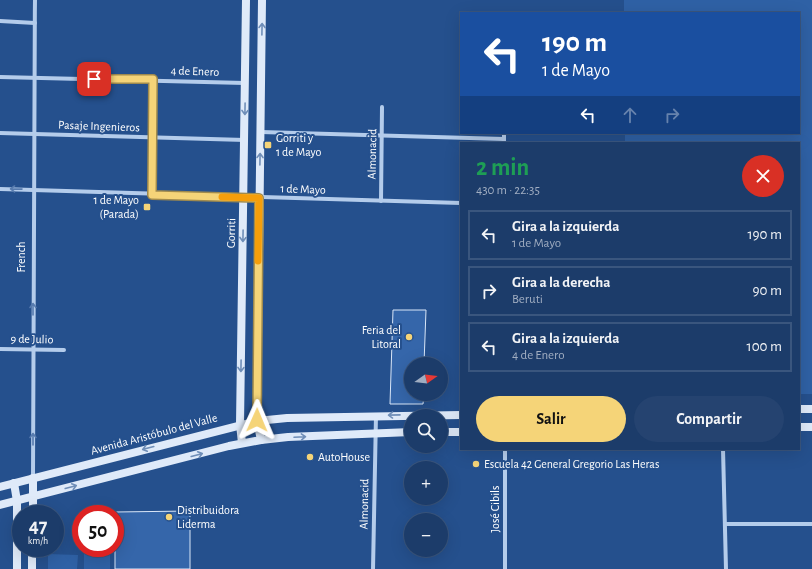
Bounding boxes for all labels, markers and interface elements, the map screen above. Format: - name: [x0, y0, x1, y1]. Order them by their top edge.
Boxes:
- one-way arrow: [258, 23, 266, 36]
- icon: left: [476, 28, 528, 80]
- text: 190 m: [542, 29, 607, 57]
- pin: [77, 62, 111, 96]
- text: 1 de Mayo: [542, 62, 610, 80]
- street label: 4 de Enero: [170, 64, 220, 78]
- icon: arrive: [83, 68, 105, 90]
- one-way arrow: [241, 102, 249, 115]
- icon: left: [577, 104, 599, 126]
- icon: ahead: [619, 104, 641, 126]
- icon: right: [661, 104, 683, 126]
- street label: Pasaje Ingenieros: [58, 119, 140, 134]
- street label: Almonacid: [366, 129, 378, 179]
- place label: Gorriti y 1 de Mayo: [276, 132, 322, 159]
- marker: Gorriti y 1 de Mayo: [263, 140, 273, 150]
- one-way arrow: [256, 152, 264, 165]
- button: close: [742, 155, 784, 197]
- text: 2 min: [476, 156, 529, 180]
- street label: 1 de Mayo: [280, 182, 326, 197]
- text: 430 m · 22:35: [476, 184, 540, 197]
- one-way arrow: [10, 185, 23, 193]
- place label: 1 de Mayo (Parada): [94, 194, 139, 220]
- marker: 1 de Mayo (Parada): [142, 202, 152, 212]
- street label: Gorriti: [225, 218, 237, 248]
- text: Gira a la izquierda: [512, 219, 619, 234]
- icon: left: [478, 224, 500, 246]
- text: 190 m: [747, 227, 782, 242]
- one-way arrow: [239, 229, 246, 242]
- text: 1 de Mayo: [512, 237, 561, 250]
- street label: French: [15, 241, 27, 273]
- text: Gira a la derecha: [512, 275, 611, 290]
- icon: right: [478, 280, 500, 302]
- text: 90 m: [753, 283, 782, 298]
- text: Beruti: [512, 293, 543, 306]
- one-way arrow: [29, 303, 37, 316]
- place label: Feria del Litoral: [362, 324, 401, 350]
- text: Gira a la izquierda: [512, 331, 619, 346]
- marker: Feria del Litoral: [404, 332, 414, 342]
- street label: 9 de Julio: [10, 333, 54, 345]
- icon: left: [478, 336, 500, 358]
- text: 100 m: [747, 339, 782, 354]
- text: 4 de Enero: [512, 349, 565, 362]
- north arrow: [404, 357, 448, 401]
- map controls: [404, 357, 448, 557]
- one-way arrow: [237, 359, 245, 372]
- button: Salir: [476, 396, 626, 442]
- button: Compartir: [634, 396, 784, 442]
- position arrow: [236, 399, 278, 441]
- button: search: [404, 409, 448, 453]
- street label: Avenida Aristóbulo del Valle: [89, 411, 219, 457]
- one-way arrow: [388, 411, 401, 419]
- one-way arrow: [29, 433, 37, 446]
- one-way arrow: [293, 433, 306, 440]
- one-way arrow: [142, 444, 155, 452]
- one-way arrow: [190, 450, 203, 458]
- place label: AutoHouse: [318, 451, 370, 463]
- marker: AutoHouse: [305, 452, 315, 462]
- place label: Escuela 42 General Gregorio Las Heras: [484, 458, 659, 470]
- marker: Escuela 42 General Gregorio Las Heras: [471, 459, 481, 469]
- button: +: [404, 461, 448, 505]
- street label: Almonacid: [358, 479, 370, 529]
- one-way arrow: [64, 483, 77, 491]
- street label: José Cibils: [489, 486, 501, 532]
- place label: Distribuidora Liderma: [177, 504, 240, 530]
- speed limit sign: 50: [72, 505, 124, 557]
- marker: Distribuidora Liderma: [164, 512, 174, 522]
- button: −: [404, 513, 448, 557]
- text: 47: [29, 516, 47, 536]
- text: km/h: [28, 536, 48, 546]

